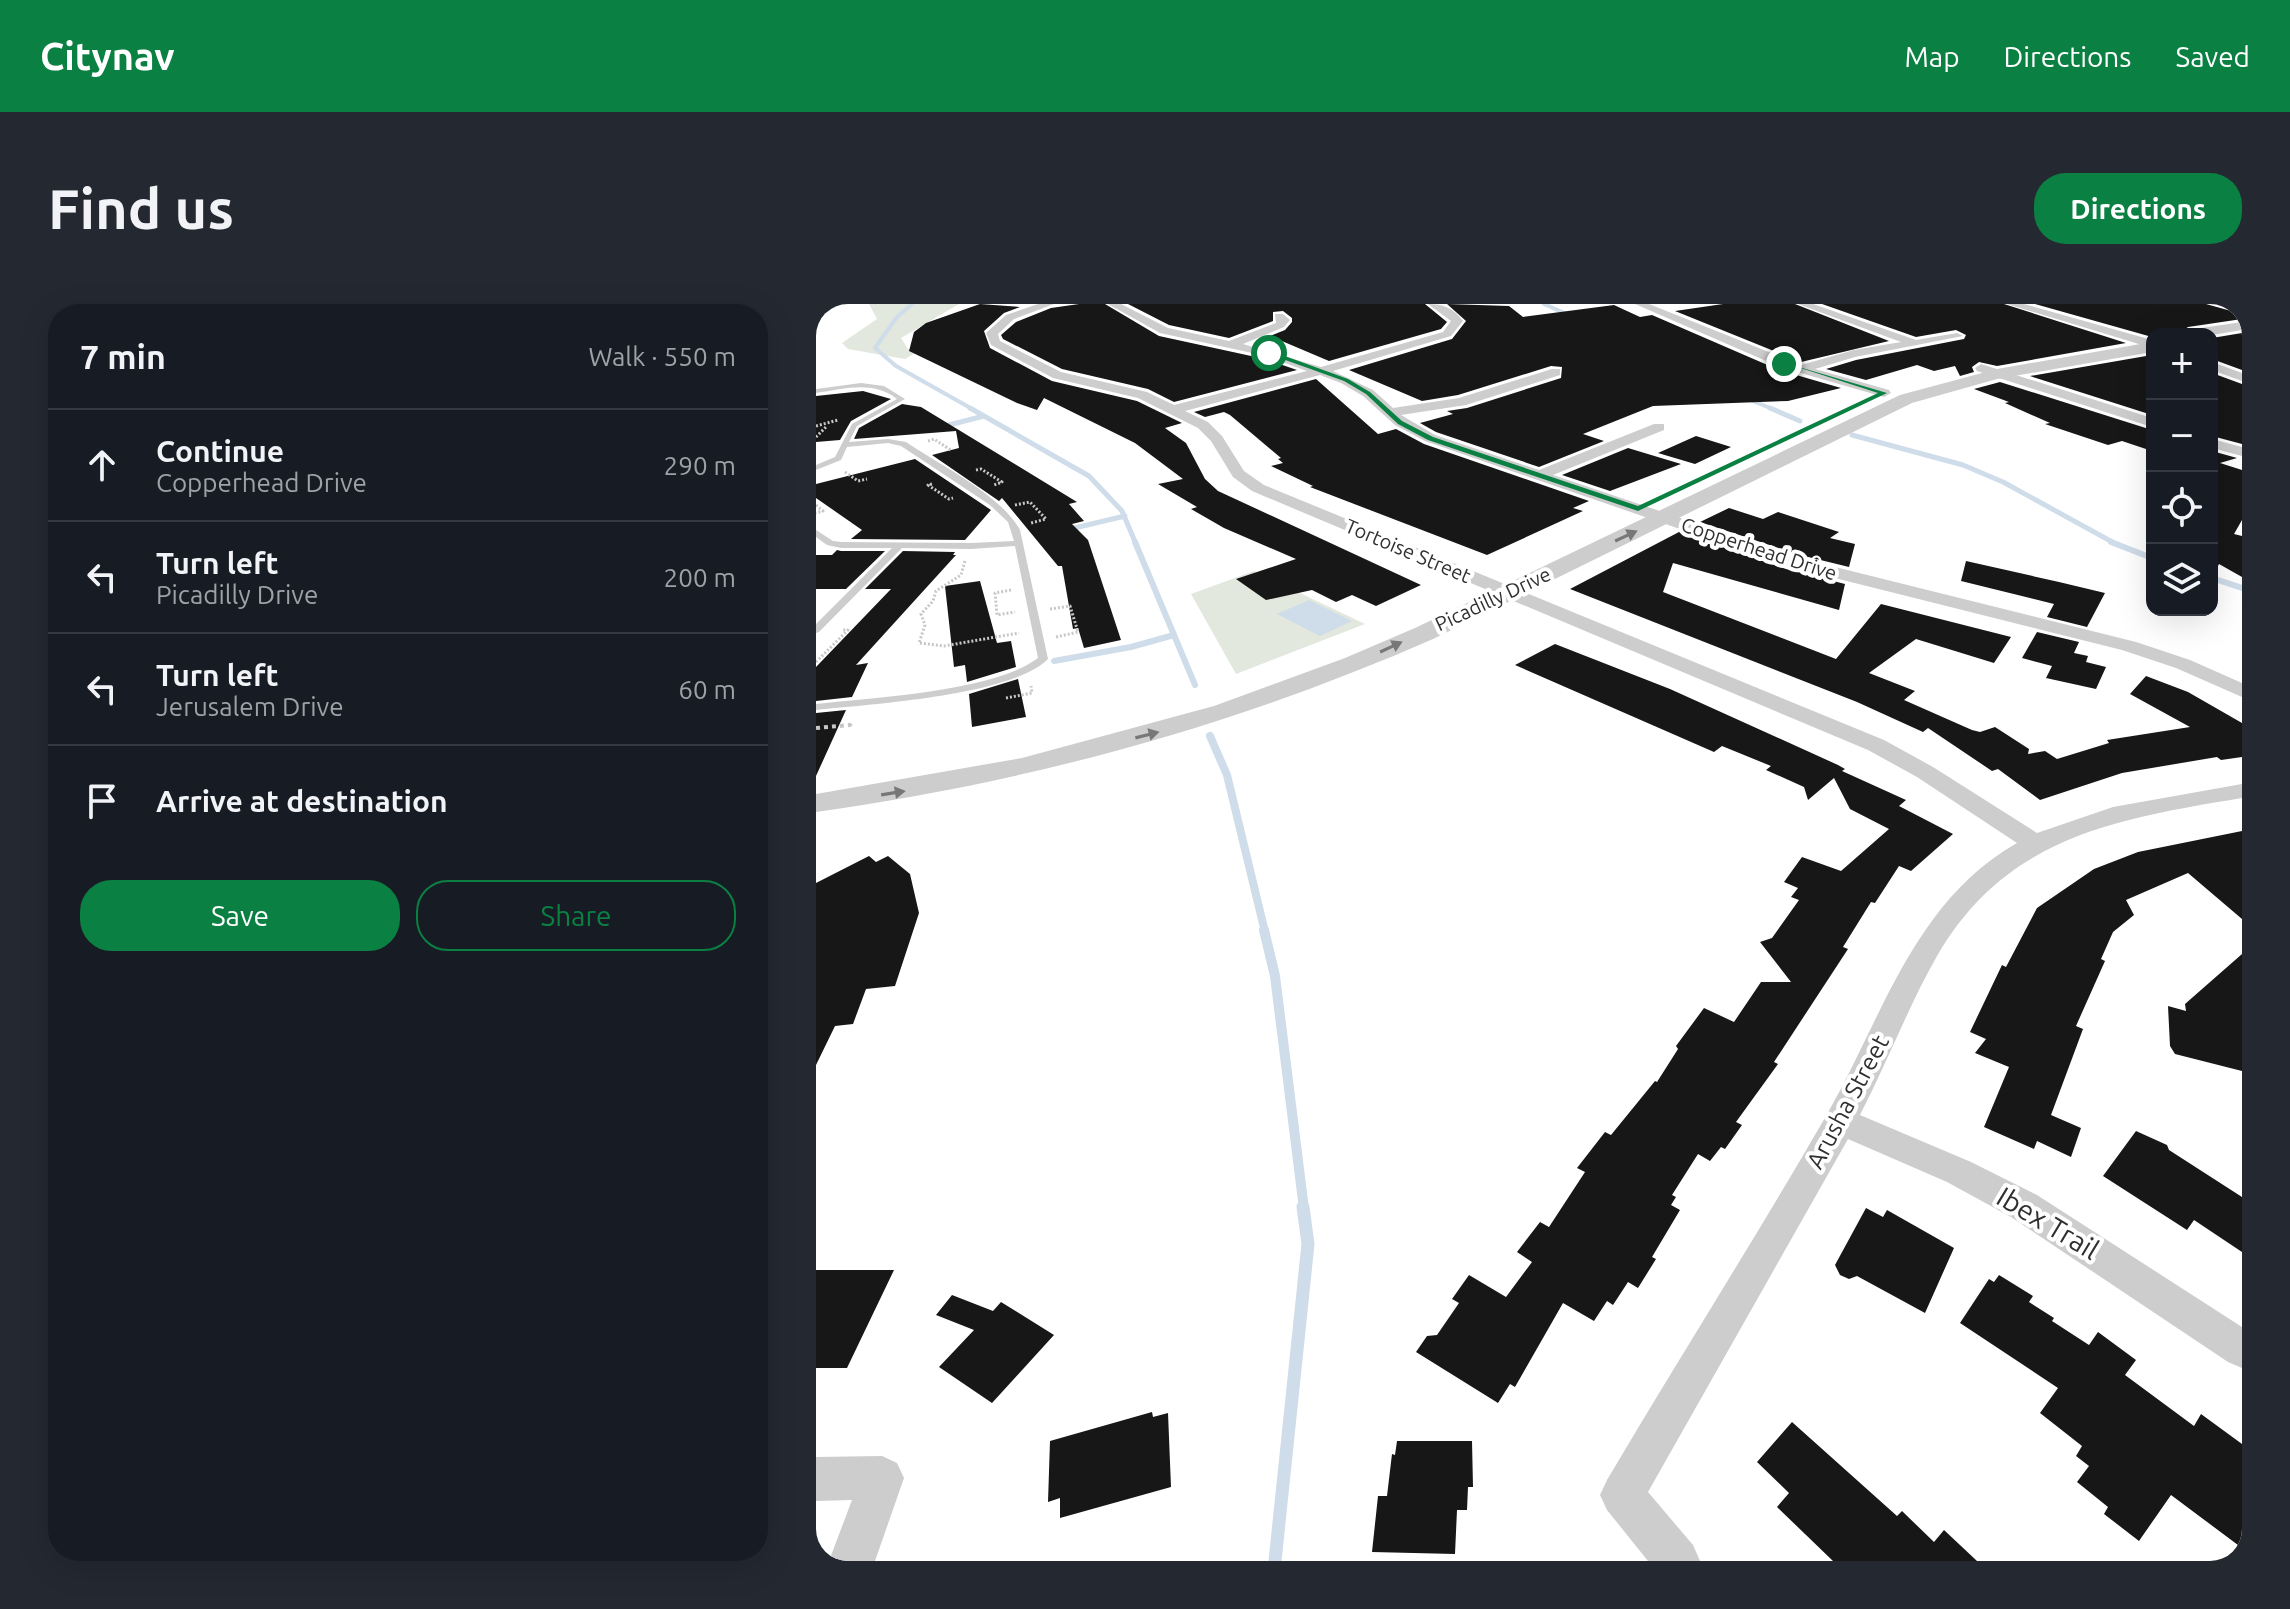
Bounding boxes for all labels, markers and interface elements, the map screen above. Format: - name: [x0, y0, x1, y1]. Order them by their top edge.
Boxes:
- text: Citynav: [40, 35, 175, 77]
- text: Map: [1904, 41, 1960, 72]
- text: Directions: [2004, 41, 2131, 72]
- text: Saved: [2175, 41, 2250, 72]
- button: Directions: [2034, 173, 2242, 244]
- text: Find us: [48, 177, 234, 240]
- map controls: [2146, 328, 2218, 616]
- button: +: [2146, 328, 2218, 400]
- route start: [1251, 335, 1287, 371]
- text: 7 min: [80, 337, 166, 375]
- text: Walk · 550 m: [588, 342, 736, 371]
- route end: [1766, 346, 1802, 382]
- button: −: [2146, 400, 2218, 472]
- text: Continue: [156, 434, 284, 468]
- icon: ahead: [80, 443, 124, 487]
- text: 290 m: [664, 451, 736, 480]
- text: Copperhead Drive: [156, 468, 367, 497]
- button: locate: [2146, 472, 2218, 544]
- street label: Copperhead Drive: [1678, 513, 1840, 585]
- street label: Tortoise Street: [1342, 514, 1474, 587]
- one-way arrow: [1615, 529, 1638, 543]
- button: layers: [2146, 544, 2218, 616]
- text: Turn left: [156, 546, 278, 580]
- icon: left: [80, 555, 124, 599]
- street label: Picadilly Drive: [1431, 562, 1554, 635]
- text: 200 m: [664, 563, 736, 592]
- text: Picadilly Drive: [156, 580, 318, 609]
- one-way arrow: [1379, 640, 1403, 654]
- text: Turn left: [156, 658, 278, 692]
- icon: left: [80, 667, 124, 711]
- text: 60 m: [678, 675, 736, 704]
- text: Jerusalem Drive: [156, 692, 344, 721]
- one-way arrow: [1134, 728, 1159, 740]
- icon: arrive: [80, 779, 124, 823]
- text: Arrive at destination: [156, 784, 448, 818]
- one-way arrow: [881, 786, 906, 799]
- button: Save: [80, 880, 400, 951]
- button: Share: [416, 880, 736, 951]
- street label: Arusha Street: [1801, 1030, 1894, 1173]
- street label: Ibex Trail: [1992, 1180, 2105, 1265]

